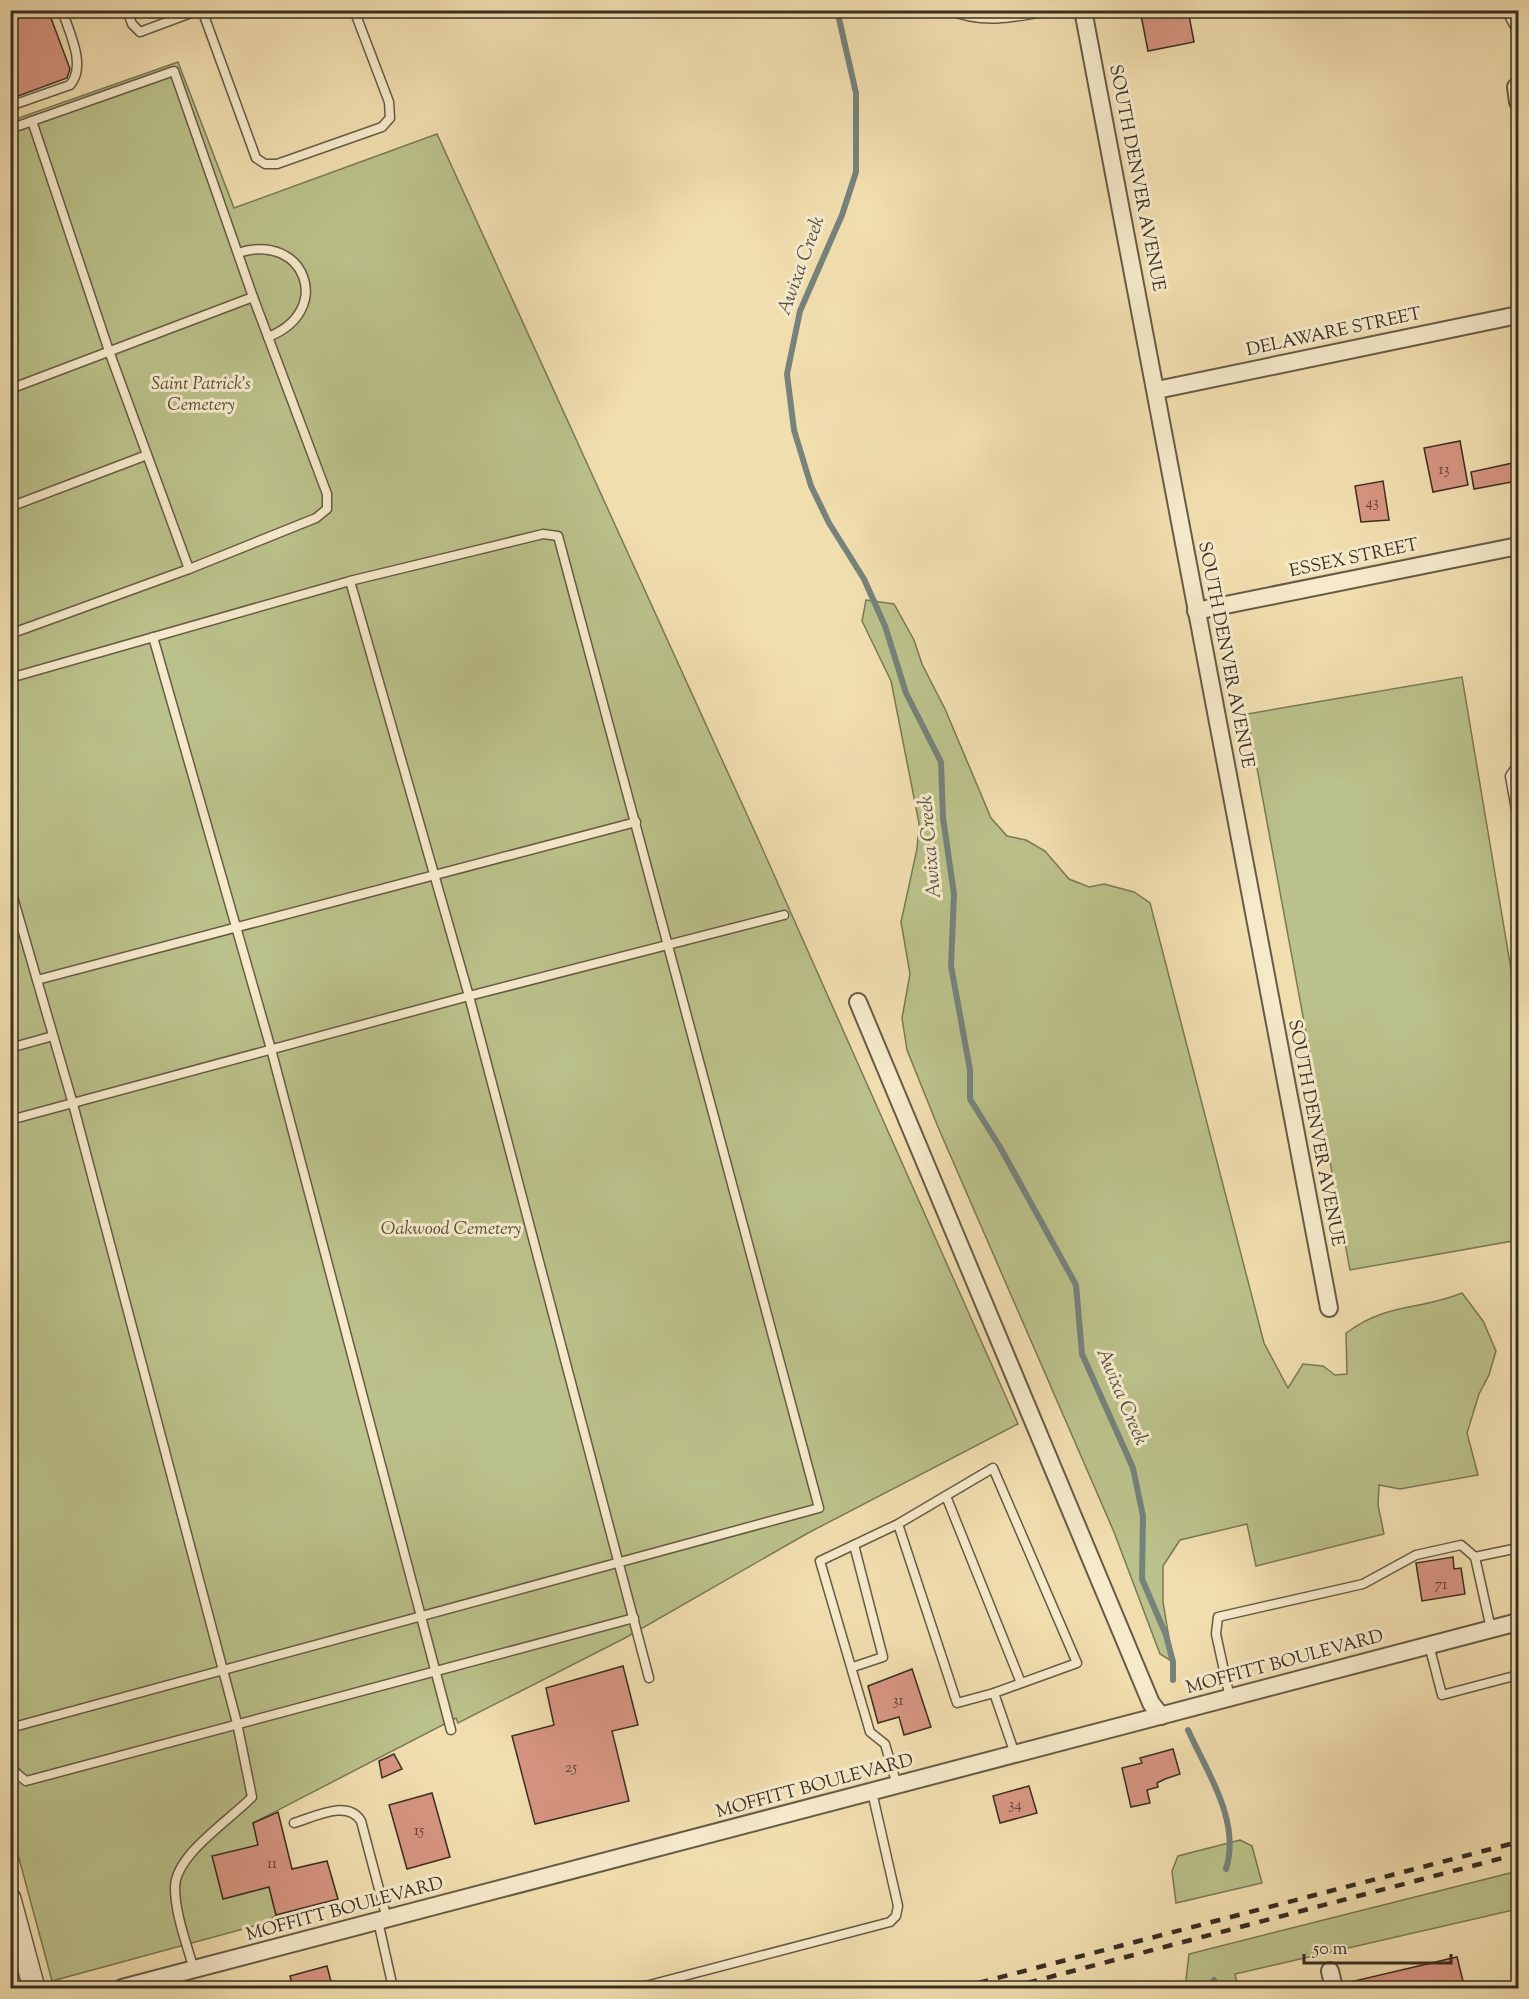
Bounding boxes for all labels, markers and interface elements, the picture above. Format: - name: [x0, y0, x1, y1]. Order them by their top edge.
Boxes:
- street label: SOUTH DENVER AVENUE: [1101, 62, 1171, 294]
- water label: Awixa Creek: [771, 212, 833, 320]
- street label: DELAWARE STREET: [1244, 302, 1424, 364]
- park label: Saint Patrick's Cemetery: [151, 372, 251, 419]
- house number: 13: [1438, 460, 1450, 481]
- house number: 43: [1365, 493, 1379, 514]
- street label: ESSEX STREET: [1287, 533, 1421, 585]
- street label: SOUTH DENVER AVENUE: [1190, 539, 1260, 771]
- water label: Awixa Creek: [912, 794, 950, 900]
- street label: SOUTH DENVER AVENUE: [1280, 1017, 1350, 1249]
- park label: Oakwood Cemetery: [381, 1217, 521, 1243]
- water label: Awixa Creek: [1087, 1344, 1155, 1450]
- house number: 71: [1435, 1575, 1447, 1596]
- street label: MOFFITT BOULEVARD: [1183, 1624, 1387, 1702]
- house number: 31: [892, 1691, 904, 1712]
- street label: MOFFITT BOULEVARD: [713, 1748, 917, 1826]
- house number: 25: [565, 1758, 577, 1779]
- house number: 34: [1008, 1795, 1022, 1816]
- house number: 15: [414, 1821, 424, 1842]
- house number: 11: [267, 1854, 277, 1875]
- street label: MOFFITT BOULEVARD: [243, 1871, 447, 1949]
- scale bar: [1304, 1927, 1451, 1965]
- text: 50 m: [1312, 1937, 1348, 1963]

